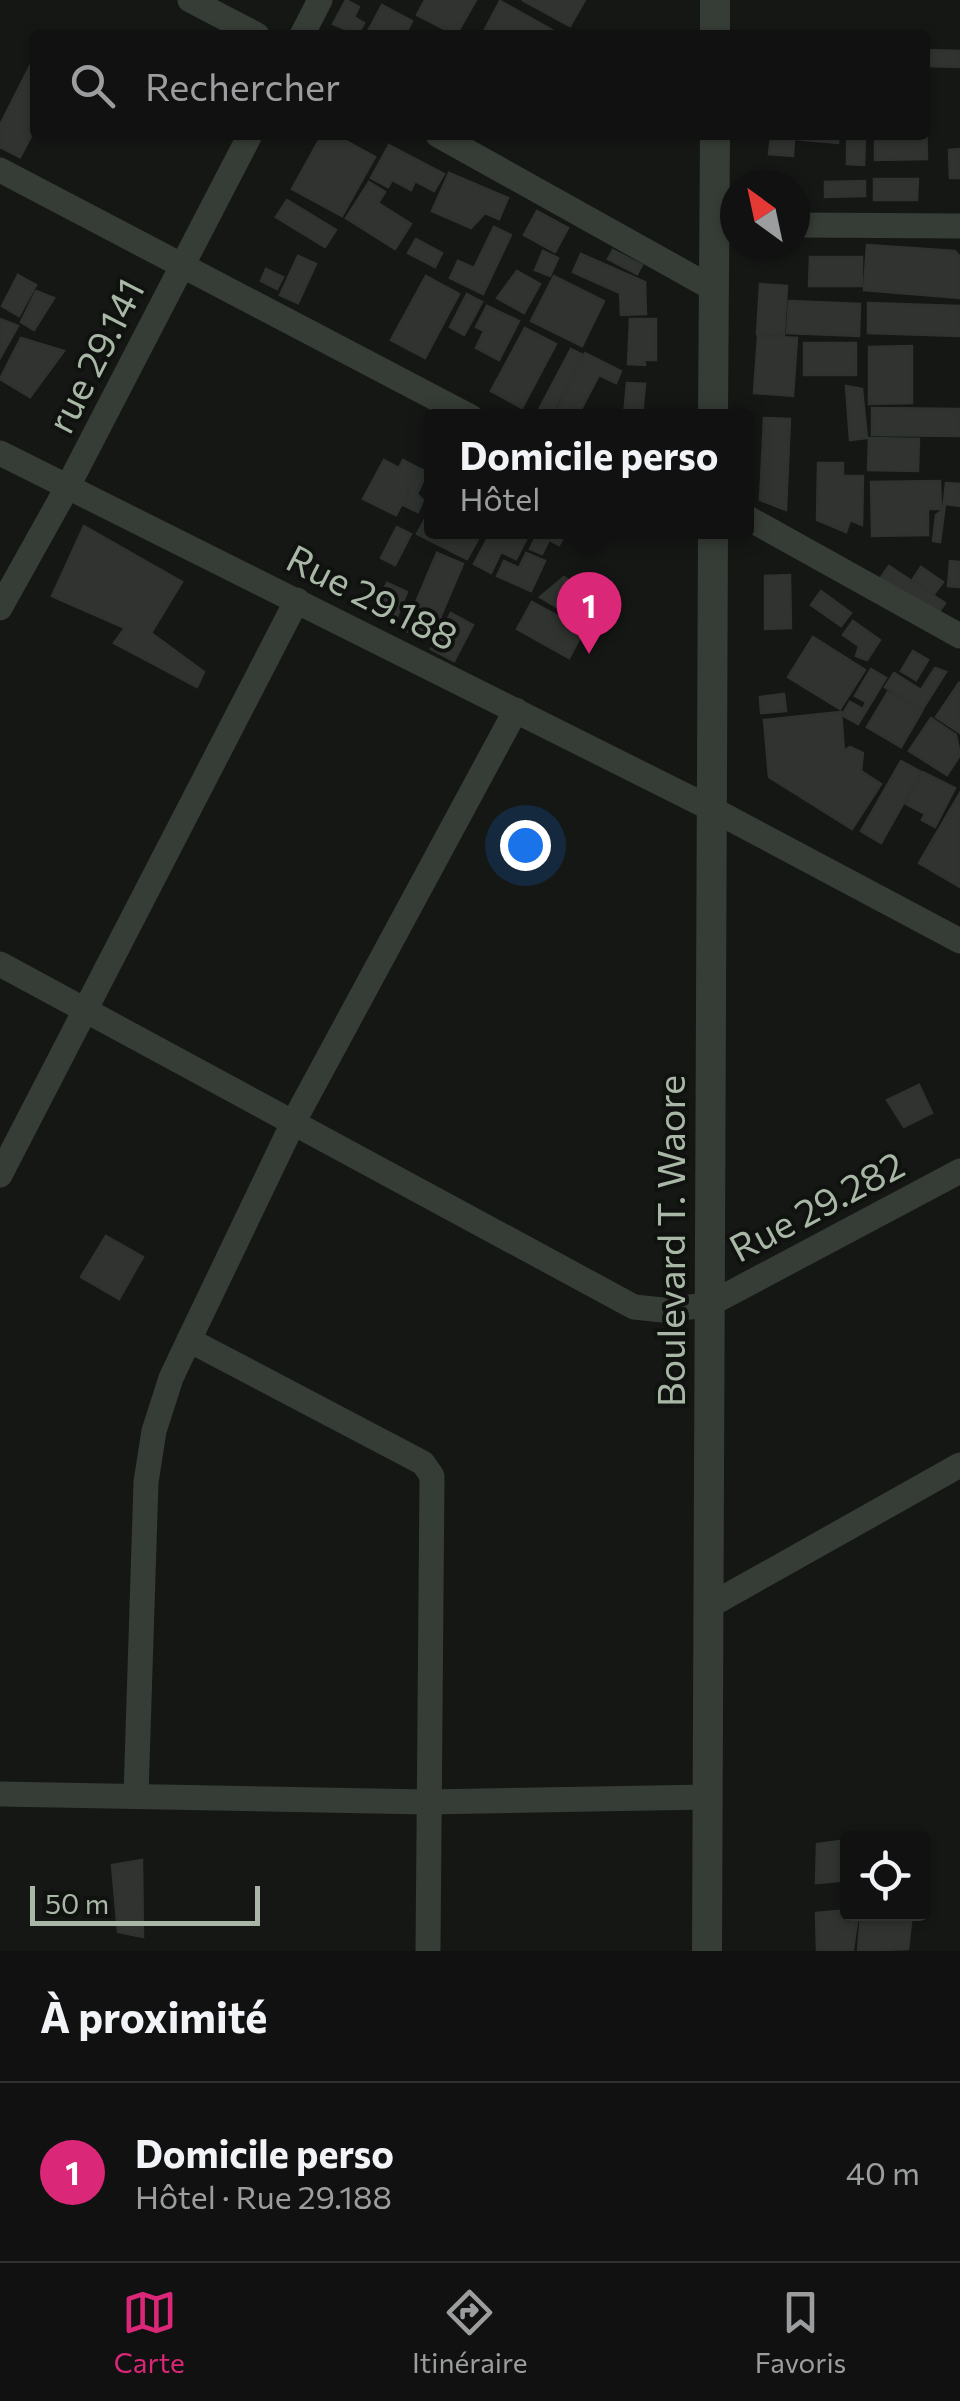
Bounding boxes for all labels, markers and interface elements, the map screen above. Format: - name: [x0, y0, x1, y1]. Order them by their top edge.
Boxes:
- search box: [30, 30, 930, 140]
- icon: search: [65, 58, 120, 113]
- text: Rechercher: [145, 62, 340, 109]
- north arrow: [720, 170, 810, 260]
- street label: rue 29.141: [35, 270, 153, 440]
- popup: [424, 409, 754, 539]
- text: Domicile perso: [460, 431, 719, 478]
- text: Hôtel: [460, 478, 540, 518]
- street label: Rue 29.188: [280, 533, 466, 659]
- pin: 1: [556, 572, 622, 654]
- your location: [500, 820, 551, 871]
- street label: Boulevard T. Waore: [646, 1075, 693, 1407]
- street label: Rue 29.282: [721, 1139, 911, 1271]
- map controls: [840, 1831, 930, 1921]
- button: locate: [840, 1831, 930, 1921]
- scale bar: [30, 1881, 260, 1926]
- text: 50 m: [45, 1886, 109, 1920]
- text: À proximité: [40, 1990, 267, 2042]
- text: Domicile perso: [135, 2129, 394, 2176]
- text: 1: [65, 2152, 80, 2192]
- text: 40 m: [846, 2152, 920, 2192]
- text: Hôtel · Rue 29.188: [135, 2176, 392, 2216]
- tab: Carte: [114, 2285, 185, 2379]
- tab: Itinéraire: [412, 2285, 528, 2379]
- tab: Favoris: [755, 2285, 846, 2379]

